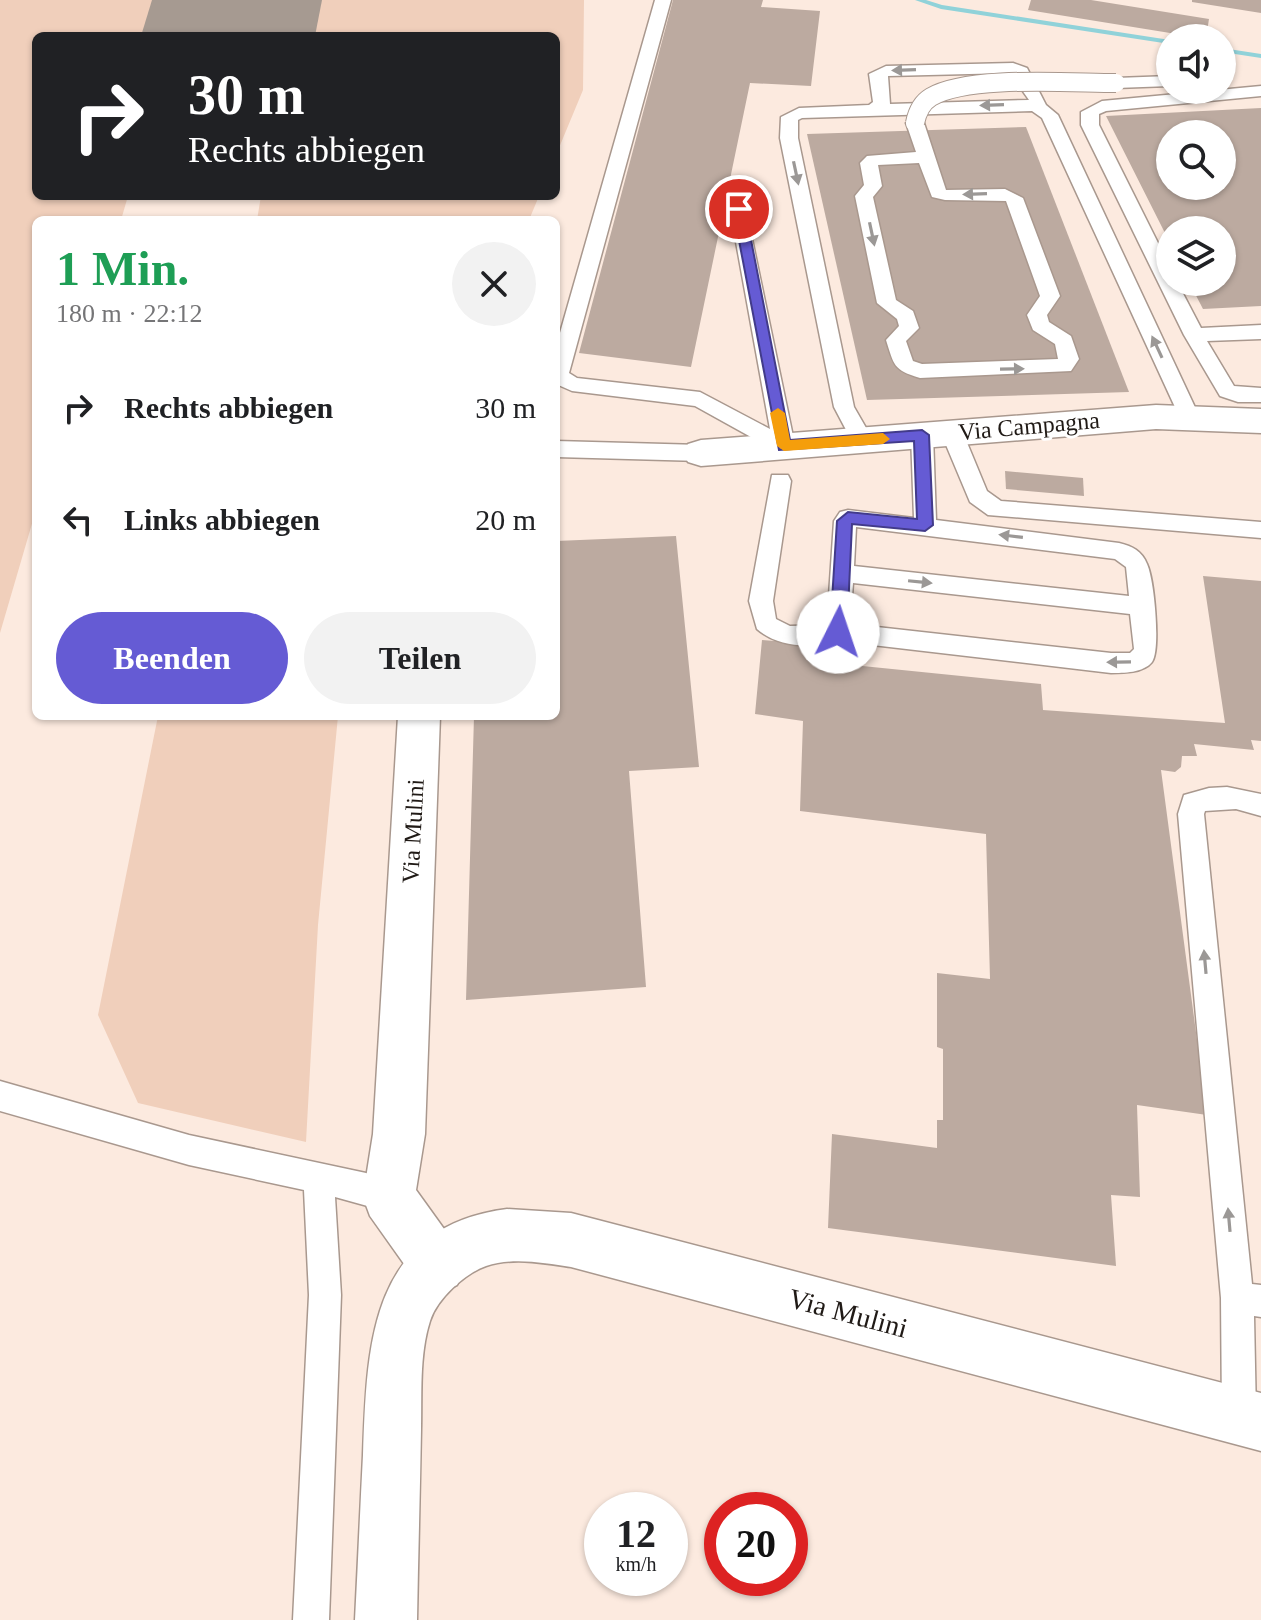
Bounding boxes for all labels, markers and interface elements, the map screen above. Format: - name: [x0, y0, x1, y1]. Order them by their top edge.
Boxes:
- map controls: [1156, 24, 1236, 296]
- button: sound: [1156, 24, 1236, 104]
- icon: right: [56, 64, 160, 168]
- text: 30 m: [188, 64, 305, 126]
- one-way arrow: [891, 64, 916, 77]
- one-way arrow: [979, 99, 1004, 112]
- button: search: [1156, 120, 1236, 200]
- text: Rechts abbiegen: [188, 130, 425, 170]
- one-way arrow: [791, 160, 803, 185]
- pin: [705, 175, 773, 243]
- icon: arrive: [717, 187, 761, 231]
- one-way arrow: [962, 188, 987, 201]
- button: layers: [1156, 216, 1236, 296]
- one-way arrow: [866, 222, 879, 247]
- text: 1 Min.: [56, 242, 189, 295]
- button: close: [452, 242, 536, 326]
- text: 180 m · 22:12: [56, 299, 203, 328]
- one-way arrow: [1150, 335, 1164, 359]
- one-way arrow: [1000, 362, 1025, 375]
- icon: right: [56, 386, 100, 430]
- text: Rechts abbiegen: [124, 391, 333, 424]
- text: 30 m: [475, 391, 536, 424]
- street label: Via Campagna: [957, 407, 1101, 445]
- icon: left: [56, 498, 100, 542]
- text: Links abbiegen: [124, 503, 320, 536]
- text: 20 m: [475, 503, 536, 536]
- one-way arrow: [998, 529, 1023, 542]
- one-way arrow: [907, 575, 932, 588]
- position arrow: [796, 590, 880, 674]
- button: Beenden: [56, 612, 288, 704]
- button: Teilen: [304, 612, 536, 704]
- one-way arrow: [1106, 656, 1131, 669]
- street label: Via Mulini: [397, 778, 429, 884]
- one-way arrow: [1198, 949, 1211, 974]
- one-way arrow: [1223, 1208, 1236, 1233]
- street label: Via Mulini: [785, 1282, 911, 1344]
- speed limit sign: 20: [704, 1492, 808, 1596]
- text: 12: [616, 1511, 656, 1556]
- text: km/h: [615, 1553, 657, 1575]

